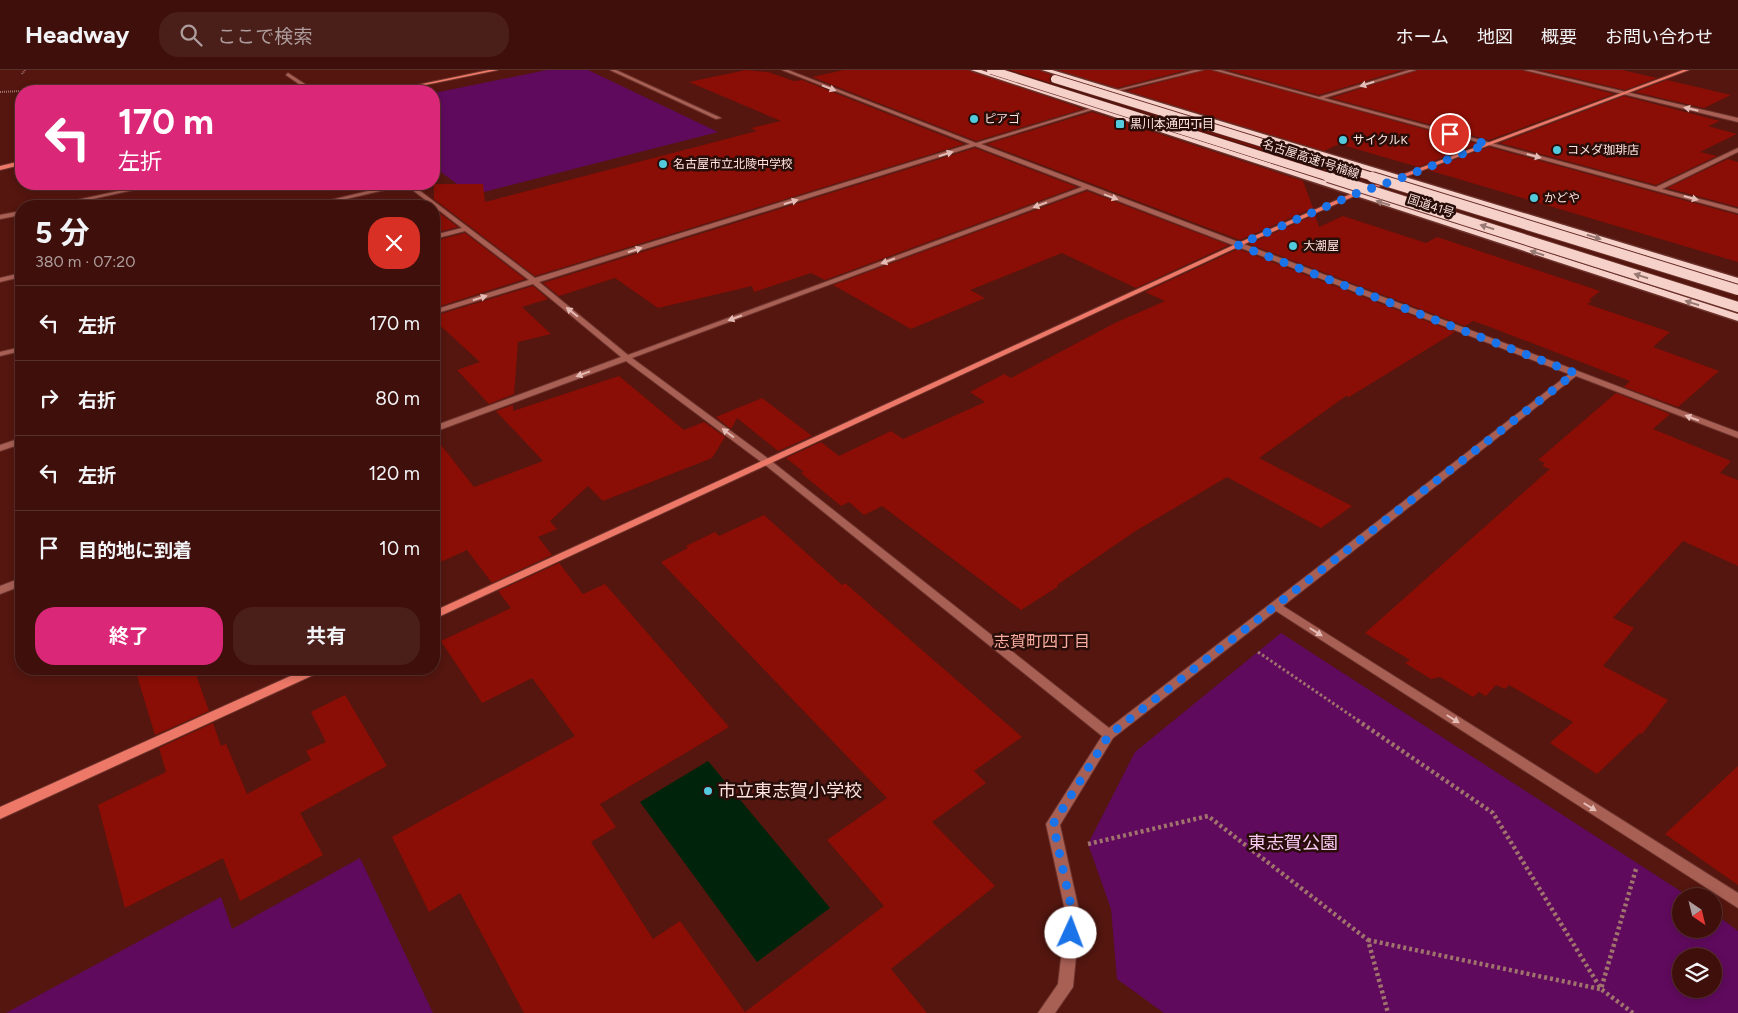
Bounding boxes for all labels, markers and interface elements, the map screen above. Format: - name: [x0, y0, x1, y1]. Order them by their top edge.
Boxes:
- search box: [159, 12, 509, 57]
- text: Headway: [25, 20, 129, 49]
- icon: search: [177, 21, 205, 49]
- text: ここで検索: [217, 25, 312, 48]
- text: ホーム: [1396, 26, 1449, 48]
- text: 地図: [1477, 26, 1513, 48]
- text: 概要: [1541, 26, 1577, 48]
- text: お問い合わせ: [1605, 26, 1713, 48]
- one-way arrow: [1360, 80, 1375, 88]
- one-way arrow: [822, 84, 837, 92]
- text: 170 m: [118, 101, 214, 143]
- icon: left: [35, 105, 100, 170]
- one-way arrow: [1683, 105, 1698, 113]
- place label: ピアゴ: [984, 112, 1020, 126]
- marker: ピアゴ: [968, 113, 980, 125]
- pin: [1429, 113, 1471, 155]
- place label: 黒川本通四丁目: [1130, 117, 1214, 131]
- marker: 黒川本通四丁目: [1114, 118, 1126, 130]
- icon: arrive: [1436, 120, 1464, 148]
- place label: サイクルK: [1353, 133, 1408, 147]
- marker: サイクルK: [1337, 134, 1349, 146]
- street label: 名古屋高速1号楠線: [1261, 137, 1361, 181]
- place label: コメダ珈琲店: [1567, 143, 1639, 157]
- marker: コメダ珈琲店: [1551, 144, 1563, 156]
- text: 左折: [118, 148, 162, 175]
- one-way arrow: [939, 149, 954, 157]
- one-way arrow: [1527, 152, 1542, 160]
- place label: 名古屋市立北陵中学校: [673, 157, 793, 171]
- marker: 名古屋市立北陵中学校: [657, 158, 669, 170]
- place label: かどや: [1544, 191, 1580, 205]
- street label: 国道41号: [1406, 192, 1456, 220]
- marker: かどや: [1528, 192, 1540, 204]
- one-way arrow: [1104, 193, 1119, 201]
- one-way arrow: [1684, 195, 1699, 203]
- one-way arrow: [783, 197, 798, 205]
- one-way arrow: [1375, 199, 1390, 206]
- one-way arrow: [1032, 201, 1047, 209]
- text: 5 分: [35, 214, 90, 251]
- button: close: [368, 217, 420, 269]
- one-way arrow: [1479, 223, 1494, 230]
- one-way arrow: [1586, 234, 1601, 242]
- place label: 大潮屋: [1303, 239, 1339, 253]
- marker: 大潮屋: [1287, 240, 1299, 252]
- one-way arrow: [628, 245, 643, 253]
- one-way arrow: [1529, 249, 1544, 257]
- text: 380 m · 07:20: [35, 252, 135, 271]
- one-way arrow: [880, 258, 895, 265]
- one-way arrow: [1634, 272, 1649, 280]
- one-way arrow: [473, 293, 488, 301]
- one-way arrow: [1684, 299, 1699, 307]
- one-way arrow: [566, 307, 579, 318]
- icon: left: [35, 309, 63, 337]
- text: 170 m: [369, 312, 420, 335]
- text: 左折: [78, 314, 116, 337]
- one-way arrow: [727, 314, 742, 322]
- one-way arrow: [575, 370, 590, 378]
- icon: right: [35, 384, 63, 412]
- text: 80 m: [375, 387, 420, 410]
- text: 右折: [78, 389, 116, 412]
- one-way arrow: [1685, 414, 1700, 421]
- one-way arrow: [721, 428, 735, 438]
- icon: left: [35, 459, 63, 487]
- text: 120 m: [368, 462, 420, 485]
- text: 左折: [78, 464, 116, 487]
- icon: arrive: [35, 534, 63, 562]
- text: 10 m: [379, 537, 420, 560]
- text: 目的地に到着: [78, 539, 192, 562]
- button: 終了: [35, 607, 223, 665]
- button: 共有: [233, 607, 420, 665]
- one-way arrow: [1309, 627, 1322, 637]
- district label: 志賀町四丁目: [994, 632, 1090, 651]
- one-way arrow: [1446, 715, 1459, 724]
- place label: 市立東志賀小学校: [718, 780, 862, 802]
- marker: 市立東志賀小学校: [702, 785, 714, 797]
- one-way arrow: [1583, 802, 1597, 811]
- park label: 東志賀公園: [1248, 832, 1338, 854]
- north arrow: [1672, 888, 1722, 938]
- map controls: [1672, 888, 1722, 998]
- position arrow: [1044, 906, 1096, 958]
- button: layers: [1672, 948, 1722, 998]

